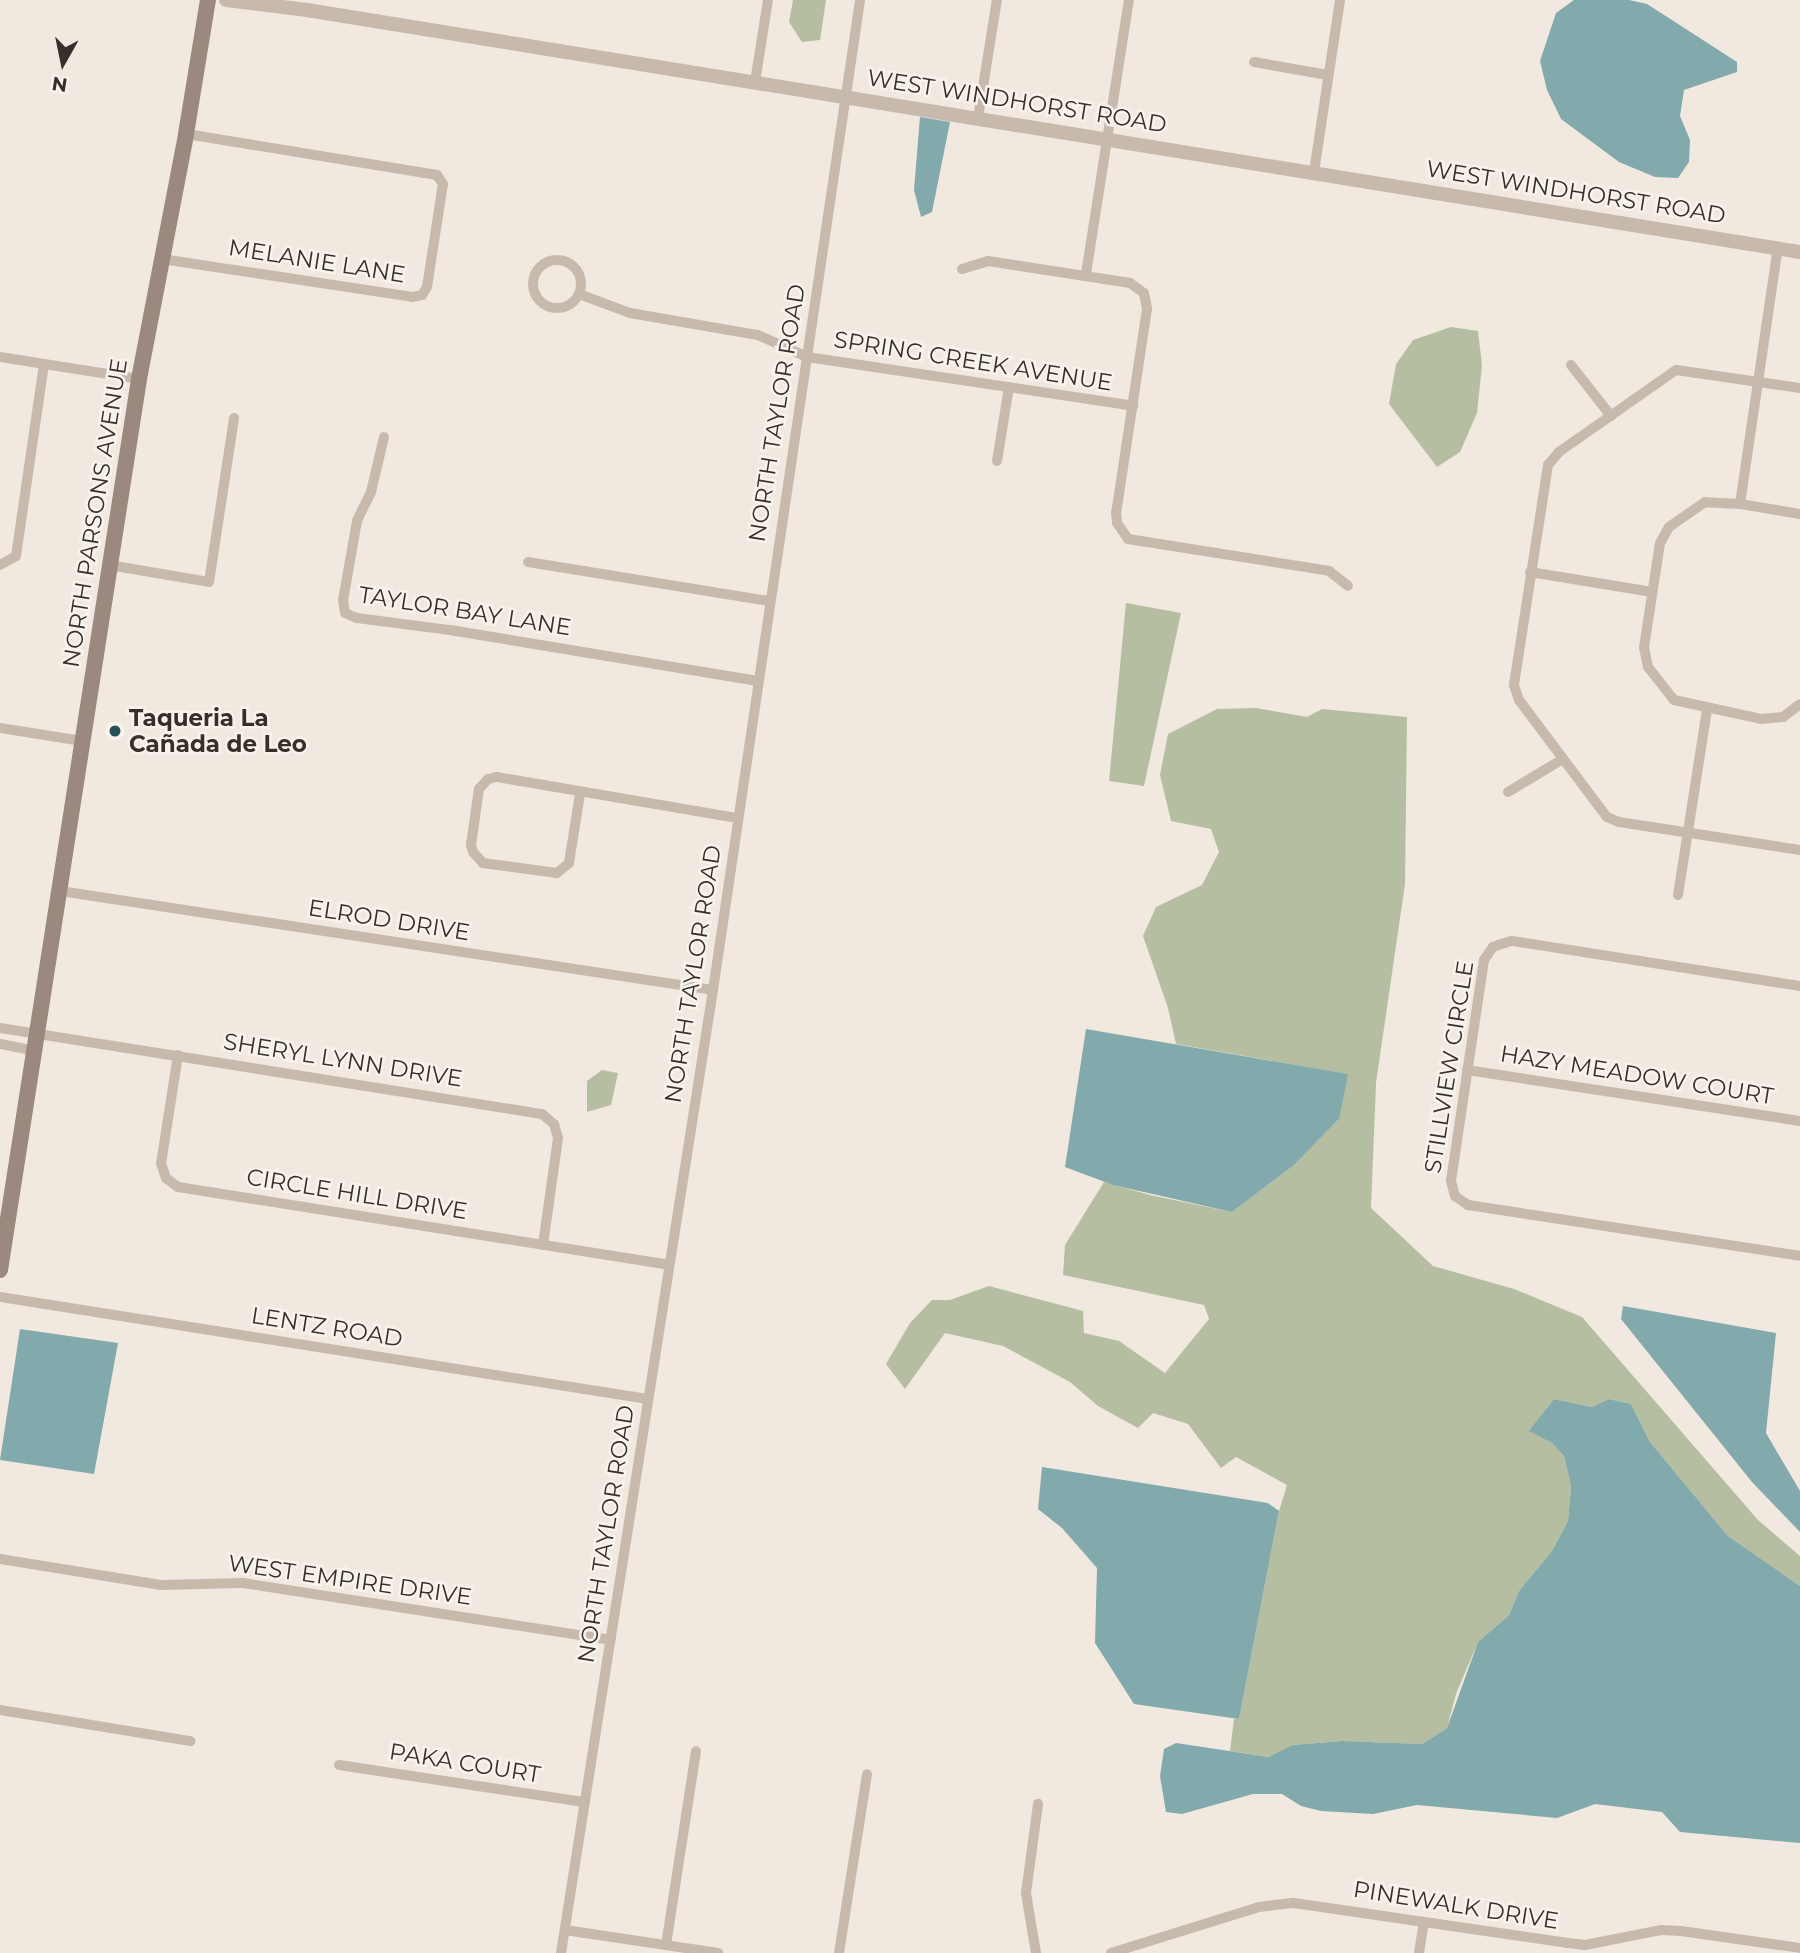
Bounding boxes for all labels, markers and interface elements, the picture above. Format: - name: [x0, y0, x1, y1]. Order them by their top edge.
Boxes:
- north arrow: [28, 28, 98, 98]
- street label: WEST WINDHORST ROAD: [865, 64, 1169, 138]
- text: N: [50, 72, 69, 97]
- street label: WEST WINDHORST ROAD: [1424, 155, 1728, 229]
- street label: MELANIE LANE: [227, 233, 407, 289]
- street label: NORTH TAYLOR ROAD: [743, 282, 811, 544]
- street label: SPRING CREEK AVENUE: [832, 325, 1114, 397]
- street label: NORTH PARSONS AVENUE: [57, 357, 133, 669]
- street label: TAYLOR BAY LANE: [357, 581, 573, 641]
- place label: Taqueria La Cañada de Leo: [129, 704, 307, 758]
- marker: Taqueria La Cañada de Leo: [107, 723, 123, 739]
- street label: NORTH TAYLOR ROAD: [659, 843, 727, 1105]
- street label: ELROD DRIVE: [306, 894, 472, 946]
- street label: STILLVIEW CIRCLE: [1419, 959, 1479, 1175]
- street label: SHERYL LYNN DRIVE: [222, 1027, 464, 1093]
- street label: HAZY MEADOW COURT: [1498, 1040, 1776, 1110]
- street label: CIRCLE HILL DRIVE: [245, 1163, 469, 1225]
- street label: LENTZ ROAD: [249, 1301, 405, 1353]
- street label: NORTH TAYLOR ROAD: [572, 1403, 640, 1665]
- street label: WEST EMPIRE DRIVE: [226, 1549, 474, 1611]
- street label: PAKA COURT: [387, 1737, 543, 1789]
- street label: PINEWALK DRIVE: [1351, 1875, 1561, 1935]

